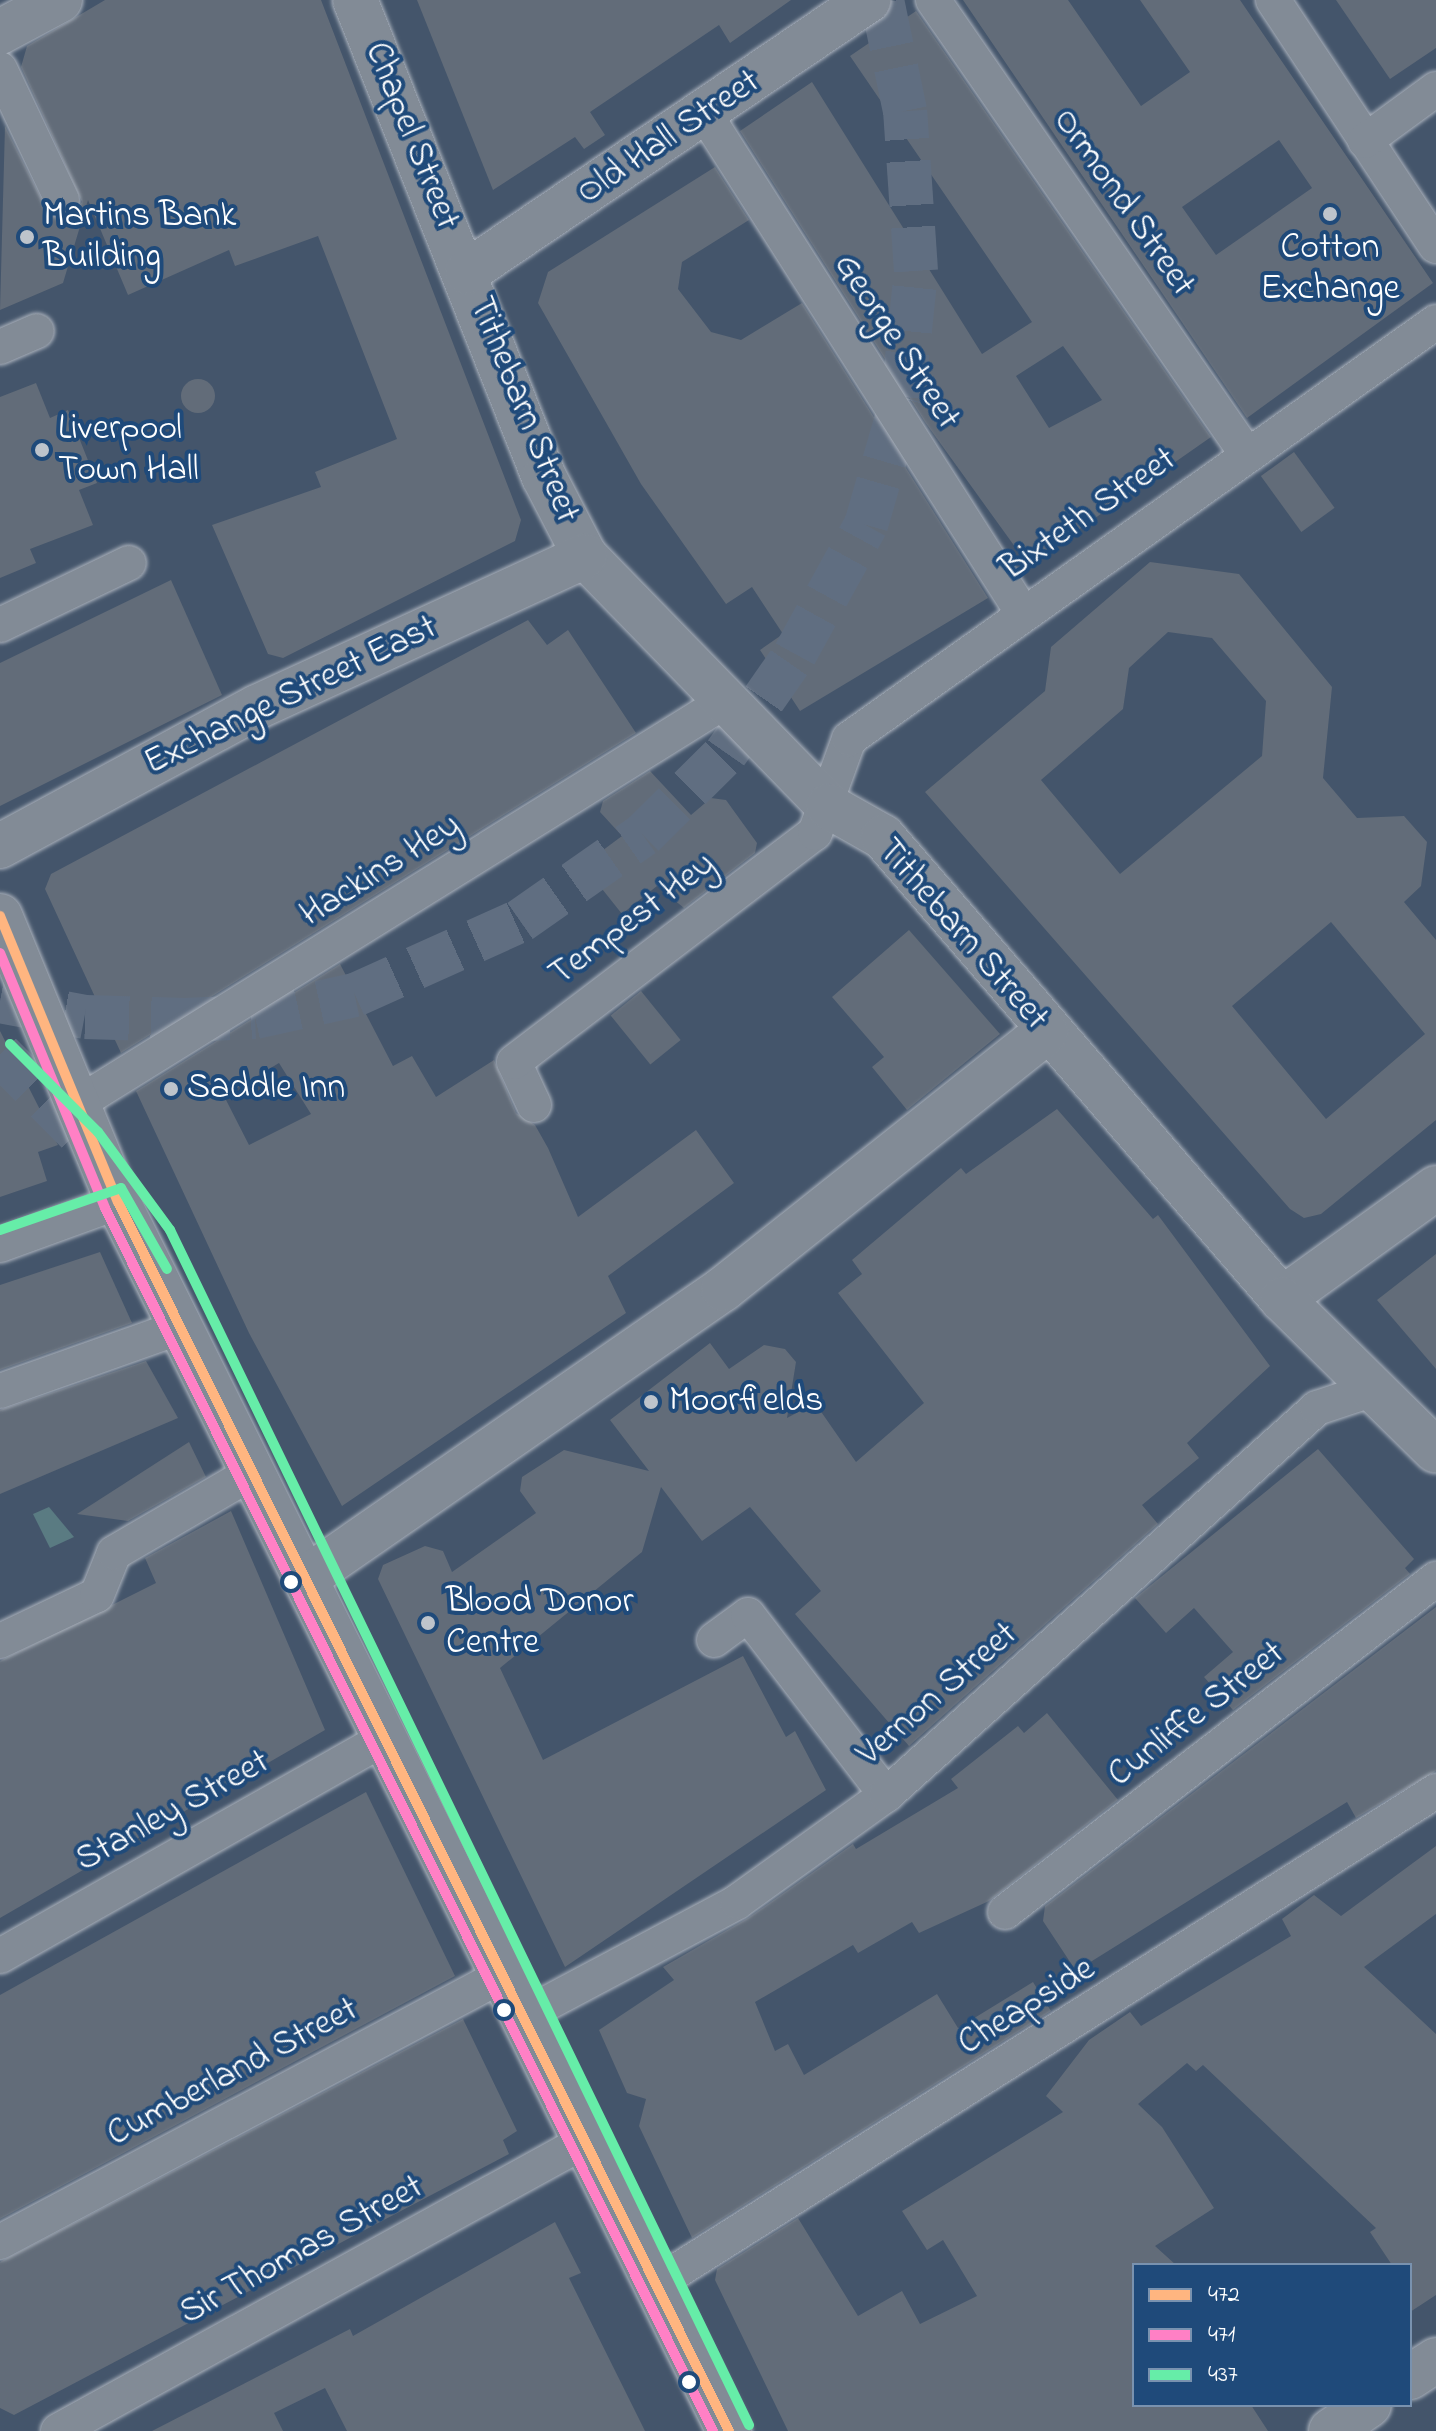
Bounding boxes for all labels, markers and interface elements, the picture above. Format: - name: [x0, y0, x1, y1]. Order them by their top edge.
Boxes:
- street label: Chapel Street: [354, 36, 468, 236]
- street label: Old Hall Street: [569, 61, 769, 215]
- street label: Ormond Street: [1042, 101, 1204, 305]
- place label: Martins Bank Building: [43, 194, 236, 279]
- marker: Cotton Exchange: [1321, 205, 1339, 223]
- place label: Cotton Exchange: [1260, 226, 1400, 311]
- marker: Martins Bank Building: [18, 228, 36, 246]
- street label: George Street: [823, 246, 969, 438]
- street label: Tithebarn Street: [458, 291, 588, 529]
- place label: Liverpool Town Hall: [58, 407, 199, 492]
- street label: Bixteth Street: [993, 439, 1185, 591]
- marker: Liverpool Town Hall: [33, 441, 51, 459]
- street label: Exchange Street East: [138, 606, 444, 786]
- street label: Hackins Hey: [293, 805, 469, 937]
- street label: Tithebarn Street: [867, 830, 1057, 1040]
- street label: Tempest Hey: [541, 844, 725, 996]
- place label: Saddle Inn: [187, 1067, 345, 1111]
- marker: Saddle Inn: [162, 1080, 180, 1098]
- place label: Moorfields: [669, 1380, 823, 1424]
- marker: Moorfields: [640, 1391, 662, 1413]
- unlabelled marker: [283, 1574, 299, 1590]
- place label: Blood Donor Centre: [446, 1580, 634, 1665]
- marker: Blood Donor Centre: [417, 1612, 439, 1634]
- street label: Vernon Street: [849, 1614, 1027, 1776]
- street label: Cunliffe Street: [1100, 1633, 1294, 1797]
- street label: Stanley Street: [69, 1741, 277, 1883]
- street label: Cheapside: [951, 1948, 1103, 2066]
- street label: Cumberland Street: [100, 1989, 366, 2157]
- unlabelled marker: [496, 2002, 512, 2018]
- street label: Sir Thomas Street: [173, 2166, 431, 2336]
- legend: [1132, 2263, 1412, 2407]
- text: 472: [1208, 2278, 1240, 2313]
- text: 471: [1208, 2318, 1235, 2353]
- text: 437: [1208, 2358, 1238, 2393]
- unlabelled marker: [681, 2374, 697, 2390]

